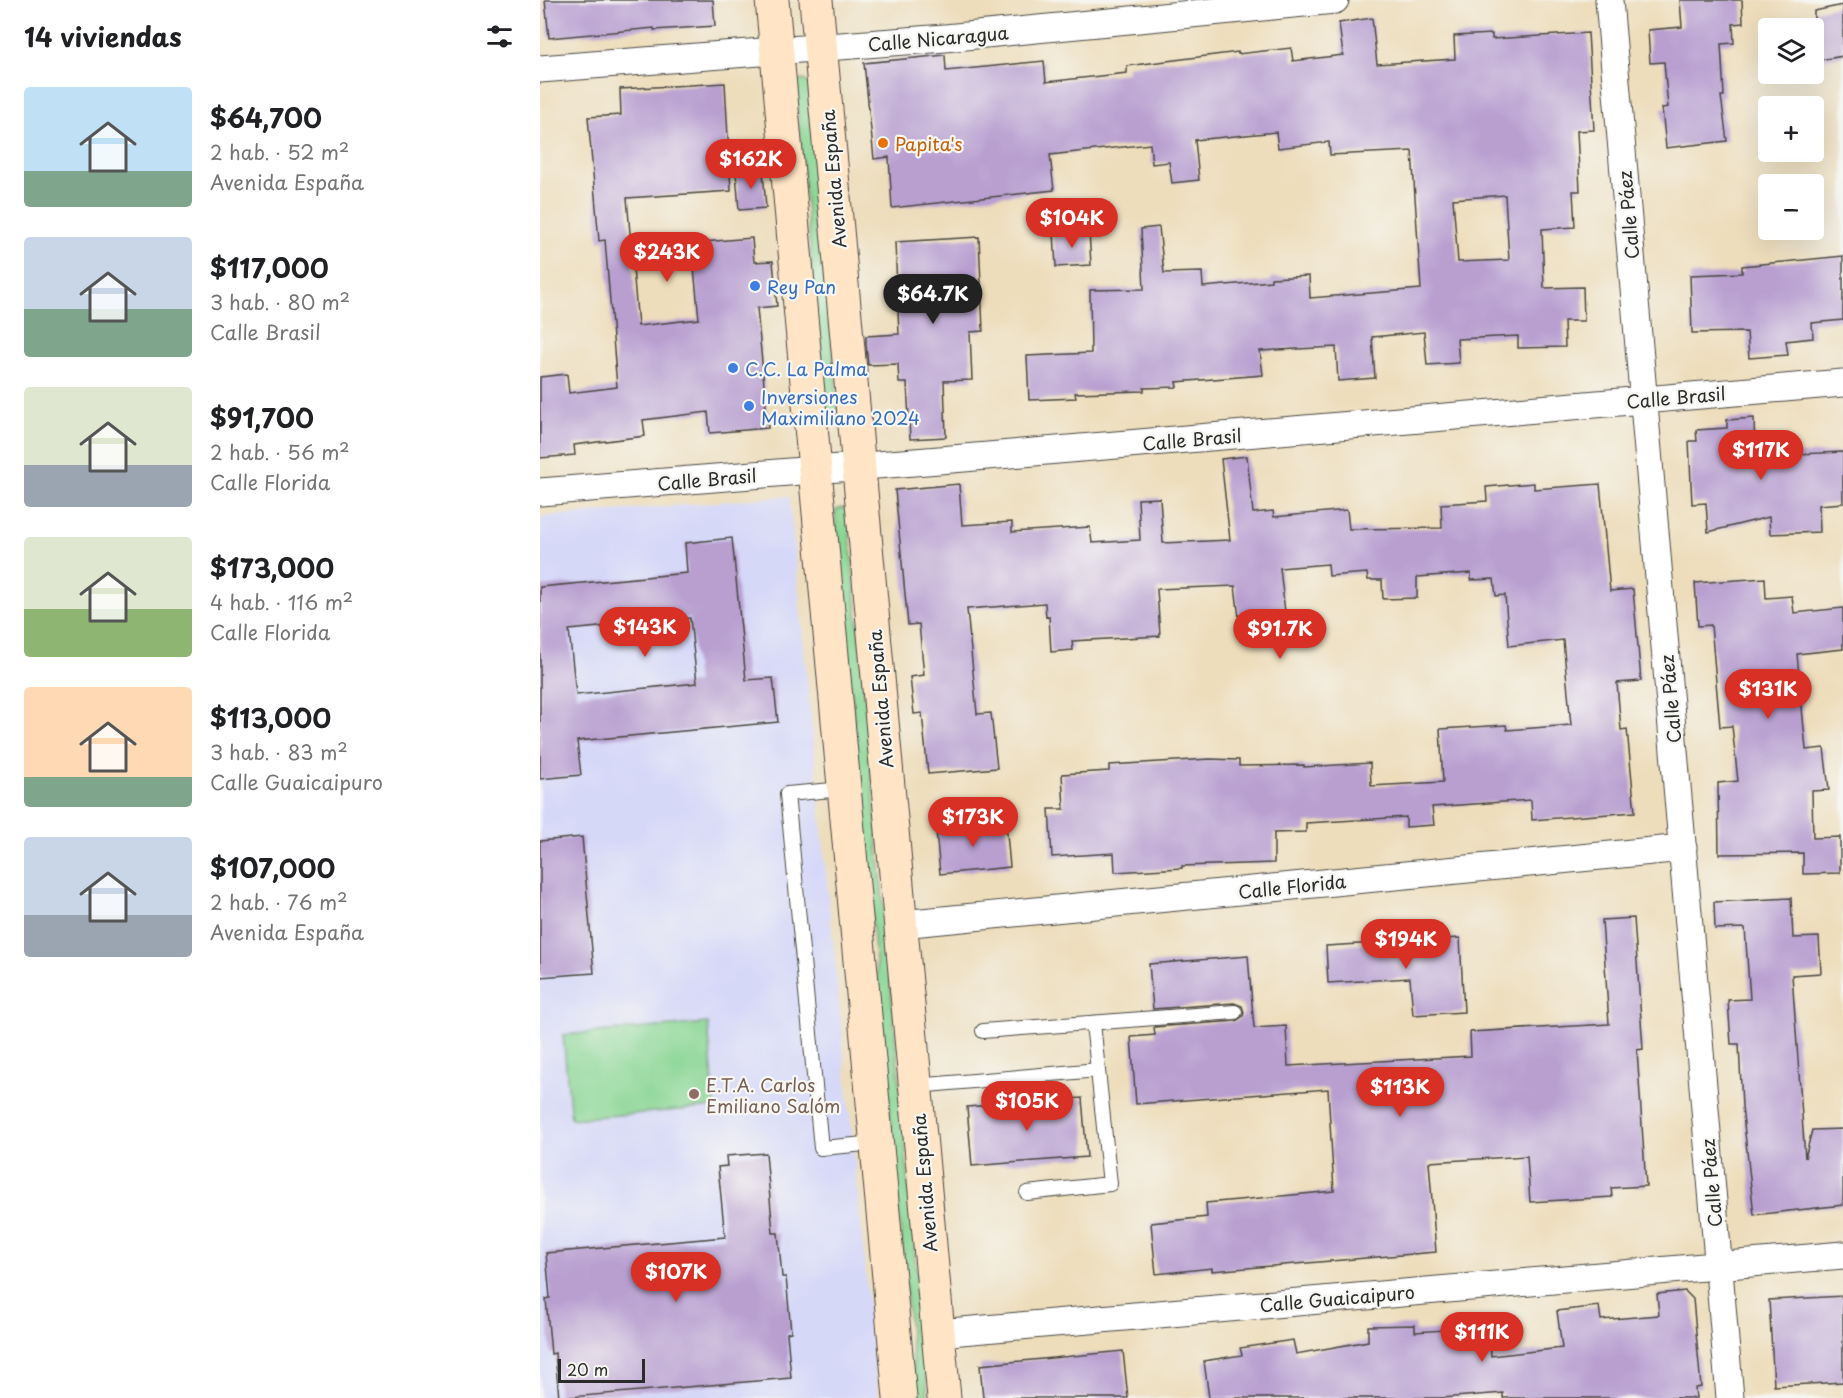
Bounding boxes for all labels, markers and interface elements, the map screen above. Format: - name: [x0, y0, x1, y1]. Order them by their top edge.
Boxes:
- text: 14 viviendas: [24, 17, 182, 56]
- street label: Calle Nicaragua: [867, 18, 1010, 58]
- map controls: [1758, 18, 1824, 240]
- button: layers: [1758, 18, 1824, 84]
- icon: filters: [483, 20, 516, 53]
- button: +: [1758, 96, 1824, 162]
- text: $64,700: [210, 98, 322, 137]
- street label: Avenida España: [813, 108, 852, 249]
- icon: home: [72, 111, 144, 183]
- place label: Papita's: [895, 130, 962, 157]
- marker: Papita's: [876, 136, 890, 150]
- text: 2 hab. · 52 m²: [210, 137, 349, 167]
- pin: $162K: [709, 139, 793, 190]
- text: $162K: [719, 143, 783, 173]
- text: Avenida España: [210, 167, 364, 197]
- street label: Calle Páez: [1611, 169, 1645, 260]
- button: −: [1758, 174, 1824, 240]
- pin: $104K: [1030, 198, 1114, 249]
- text: $104K: [1040, 202, 1104, 232]
- pin: $243K: [625, 232, 709, 283]
- text: $243K: [634, 236, 700, 266]
- text: $117,000: [210, 248, 329, 287]
- icon: home: [72, 261, 144, 333]
- place label: Rey Pan: [767, 273, 836, 300]
- pin: $64.7K: [884, 274, 982, 325]
- text: $64.7K: [897, 278, 969, 308]
- marker: Rey Pan: [748, 279, 762, 293]
- text: 3 hab. · 80 m²: [210, 287, 350, 317]
- text: Calle Brasil: [210, 317, 321, 347]
- place label: C.C. La Palma: [745, 355, 868, 382]
- marker: C.C. La Palma: [726, 361, 740, 375]
- street label: Calle Brasil: [1625, 379, 1727, 415]
- place label: Inversiones Maximiliano 2024: [761, 383, 920, 431]
- text: $91,700: [210, 398, 314, 437]
- marker: Inversiones Maximiliano 2024: [742, 399, 756, 413]
- icon: home: [72, 411, 144, 483]
- street label: Calle Brasil: [1141, 421, 1243, 457]
- pin: $117K: [1719, 430, 1803, 481]
- text: $117K: [1732, 434, 1790, 464]
- text: 2 hab. · 56 m²: [210, 437, 350, 467]
- street label: Calle Brasil: [656, 461, 758, 497]
- text: Calle Florida: [210, 467, 330, 497]
- text: $173,000: [210, 548, 334, 587]
- icon: home: [72, 561, 144, 633]
- text: 4 hab. · 116 m²: [210, 587, 353, 617]
- pin: $143K: [603, 607, 687, 658]
- pin: $91.7K: [1231, 609, 1329, 660]
- text: $143K: [613, 611, 677, 641]
- text: $91.7K: [1247, 613, 1313, 643]
- text: Calle Florida: [210, 617, 330, 647]
- street label: Avenida España: [860, 628, 899, 769]
- street label: Calle Páez: [1653, 653, 1687, 744]
- pin: $131K: [1726, 669, 1810, 720]
- text: $131K: [1739, 673, 1797, 703]
- text: $113,000: [210, 698, 331, 737]
- icon: home: [72, 711, 144, 783]
- text: 3 hab. · 83 m²: [210, 737, 348, 767]
- text: Calle Guaicaipuro: [210, 767, 383, 797]
- pin: $173K: [931, 797, 1015, 848]
- text: $173K: [942, 801, 1004, 831]
- text: $107,000: [210, 848, 335, 887]
- icon: home: [72, 861, 144, 933]
- street label: Calle Florida: [1237, 867, 1348, 905]
- text: 2 hab. · 76 m²: [210, 887, 347, 917]
- text: Avenida España: [210, 917, 364, 947]
- pin: $194K: [1364, 919, 1448, 970]
- text: $194K: [1375, 923, 1437, 953]
- pin: $113K: [1358, 1067, 1442, 1118]
- place label: E.T.A. Carlos Emiliano Salóm: [706, 1071, 840, 1119]
- text: $113K: [1370, 1071, 1430, 1101]
- pin: $105K: [985, 1081, 1069, 1132]
- text: $105K: [995, 1085, 1059, 1115]
- marker: E.T.A. Carlos Emiliano Salóm: [687, 1087, 701, 1101]
- street label: Avenida España: [904, 1112, 943, 1253]
- street label: Calle Páez: [1694, 1137, 1728, 1228]
- pin: $107K: [634, 1252, 718, 1303]
- text: $107K: [645, 1256, 707, 1286]
- street label: Calle Guaicaipuro: [1258, 1278, 1416, 1318]
- pin: $111K: [1440, 1312, 1524, 1363]
- text: $111K: [1454, 1316, 1510, 1346]
- scale bar: [558, 1356, 645, 1384]
- text: 20 m: [567, 1357, 608, 1381]

